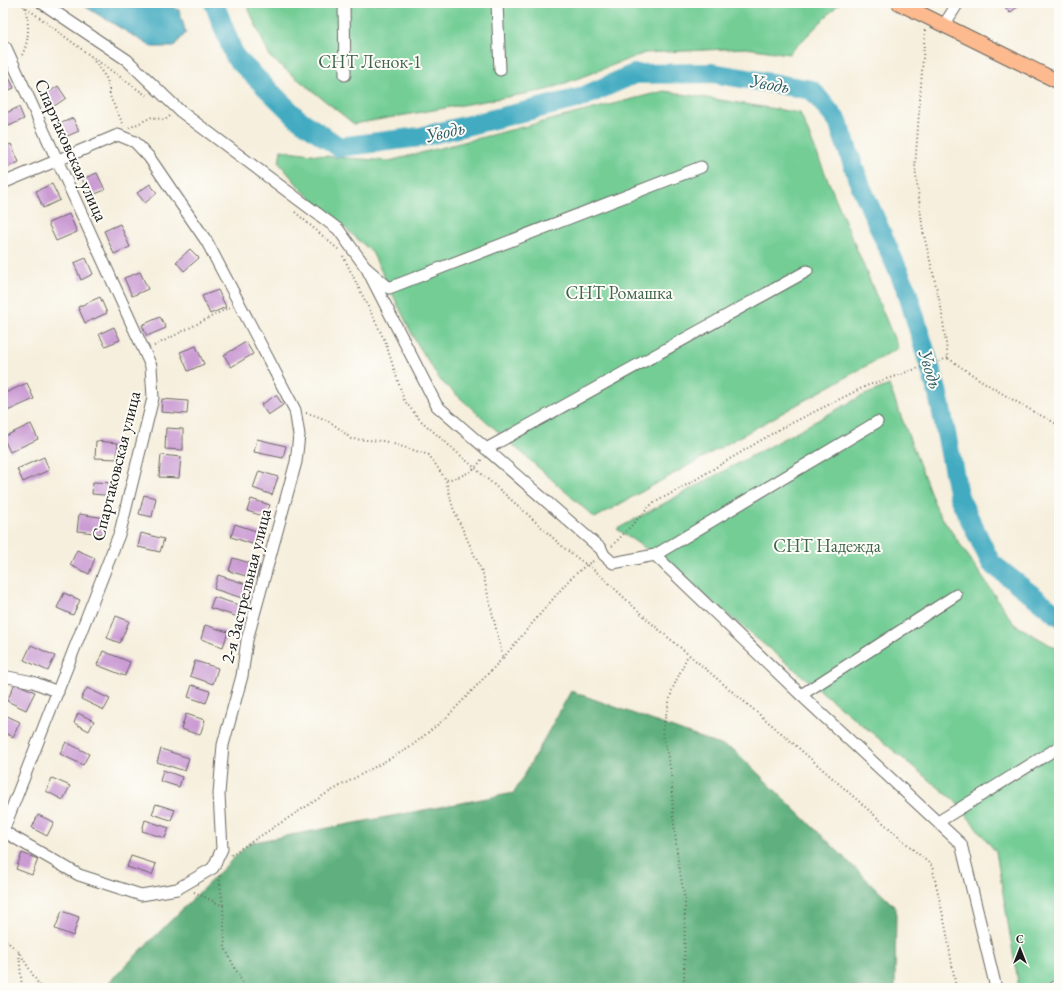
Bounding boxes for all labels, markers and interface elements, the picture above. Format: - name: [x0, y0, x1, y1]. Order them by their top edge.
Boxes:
- park label: СНТ Ленок-1: [318, 50, 422, 73]
- water label: Уводь: [748, 68, 792, 99]
- street label: Спартаковская улица: [30, 75, 114, 226]
- water label: Уводь: [423, 115, 468, 148]
- park label: СНТ Ромашка: [565, 281, 673, 304]
- water label: Уводь: [913, 346, 948, 392]
- street label: Спартаковская улица: [86, 388, 145, 543]
- street label: 2-я Застрельная улица: [215, 505, 276, 666]
- park label: СНТ Надежда: [773, 534, 882, 557]
- north arrow: [1000, 929, 1040, 969]
- text: С: [1016, 932, 1024, 946]

